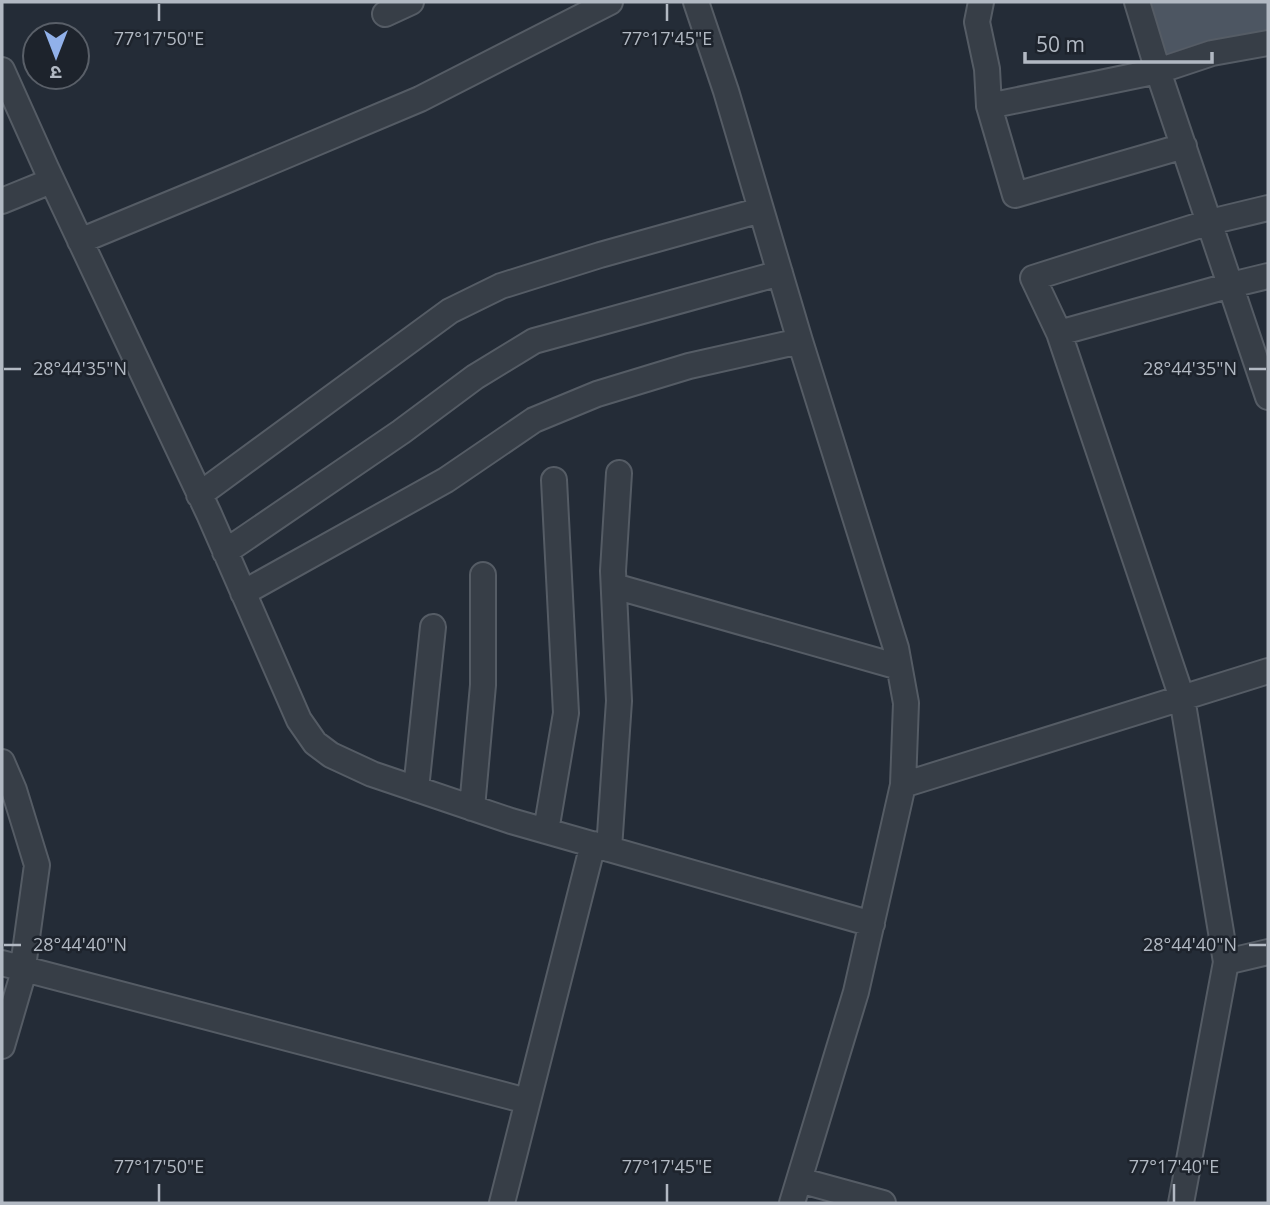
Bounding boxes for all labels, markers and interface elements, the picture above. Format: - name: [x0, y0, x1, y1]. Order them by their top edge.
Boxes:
- north arrow: [21, 21, 91, 91]
- scale bar: [1025, 21, 1212, 65]
- text: 77°17'50"E: [114, 26, 204, 50]
- text: 77°17'45"E: [622, 26, 712, 50]
- text: 50 m: [1036, 30, 1085, 58]
- text: उ: [50, 60, 62, 86]
- text: 28°44'35"N: [33, 356, 127, 380]
- text: 28°44'35"N: [1143, 356, 1237, 380]
- text: 28°44'40"N: [33, 932, 127, 956]
- text: 28°44'40"N: [1143, 932, 1237, 956]
- text: 77°17'50"E: [114, 1154, 204, 1178]
- text: 77°17'45"E: [622, 1154, 712, 1178]
- text: 77°17'40"E: [1129, 1154, 1219, 1178]

